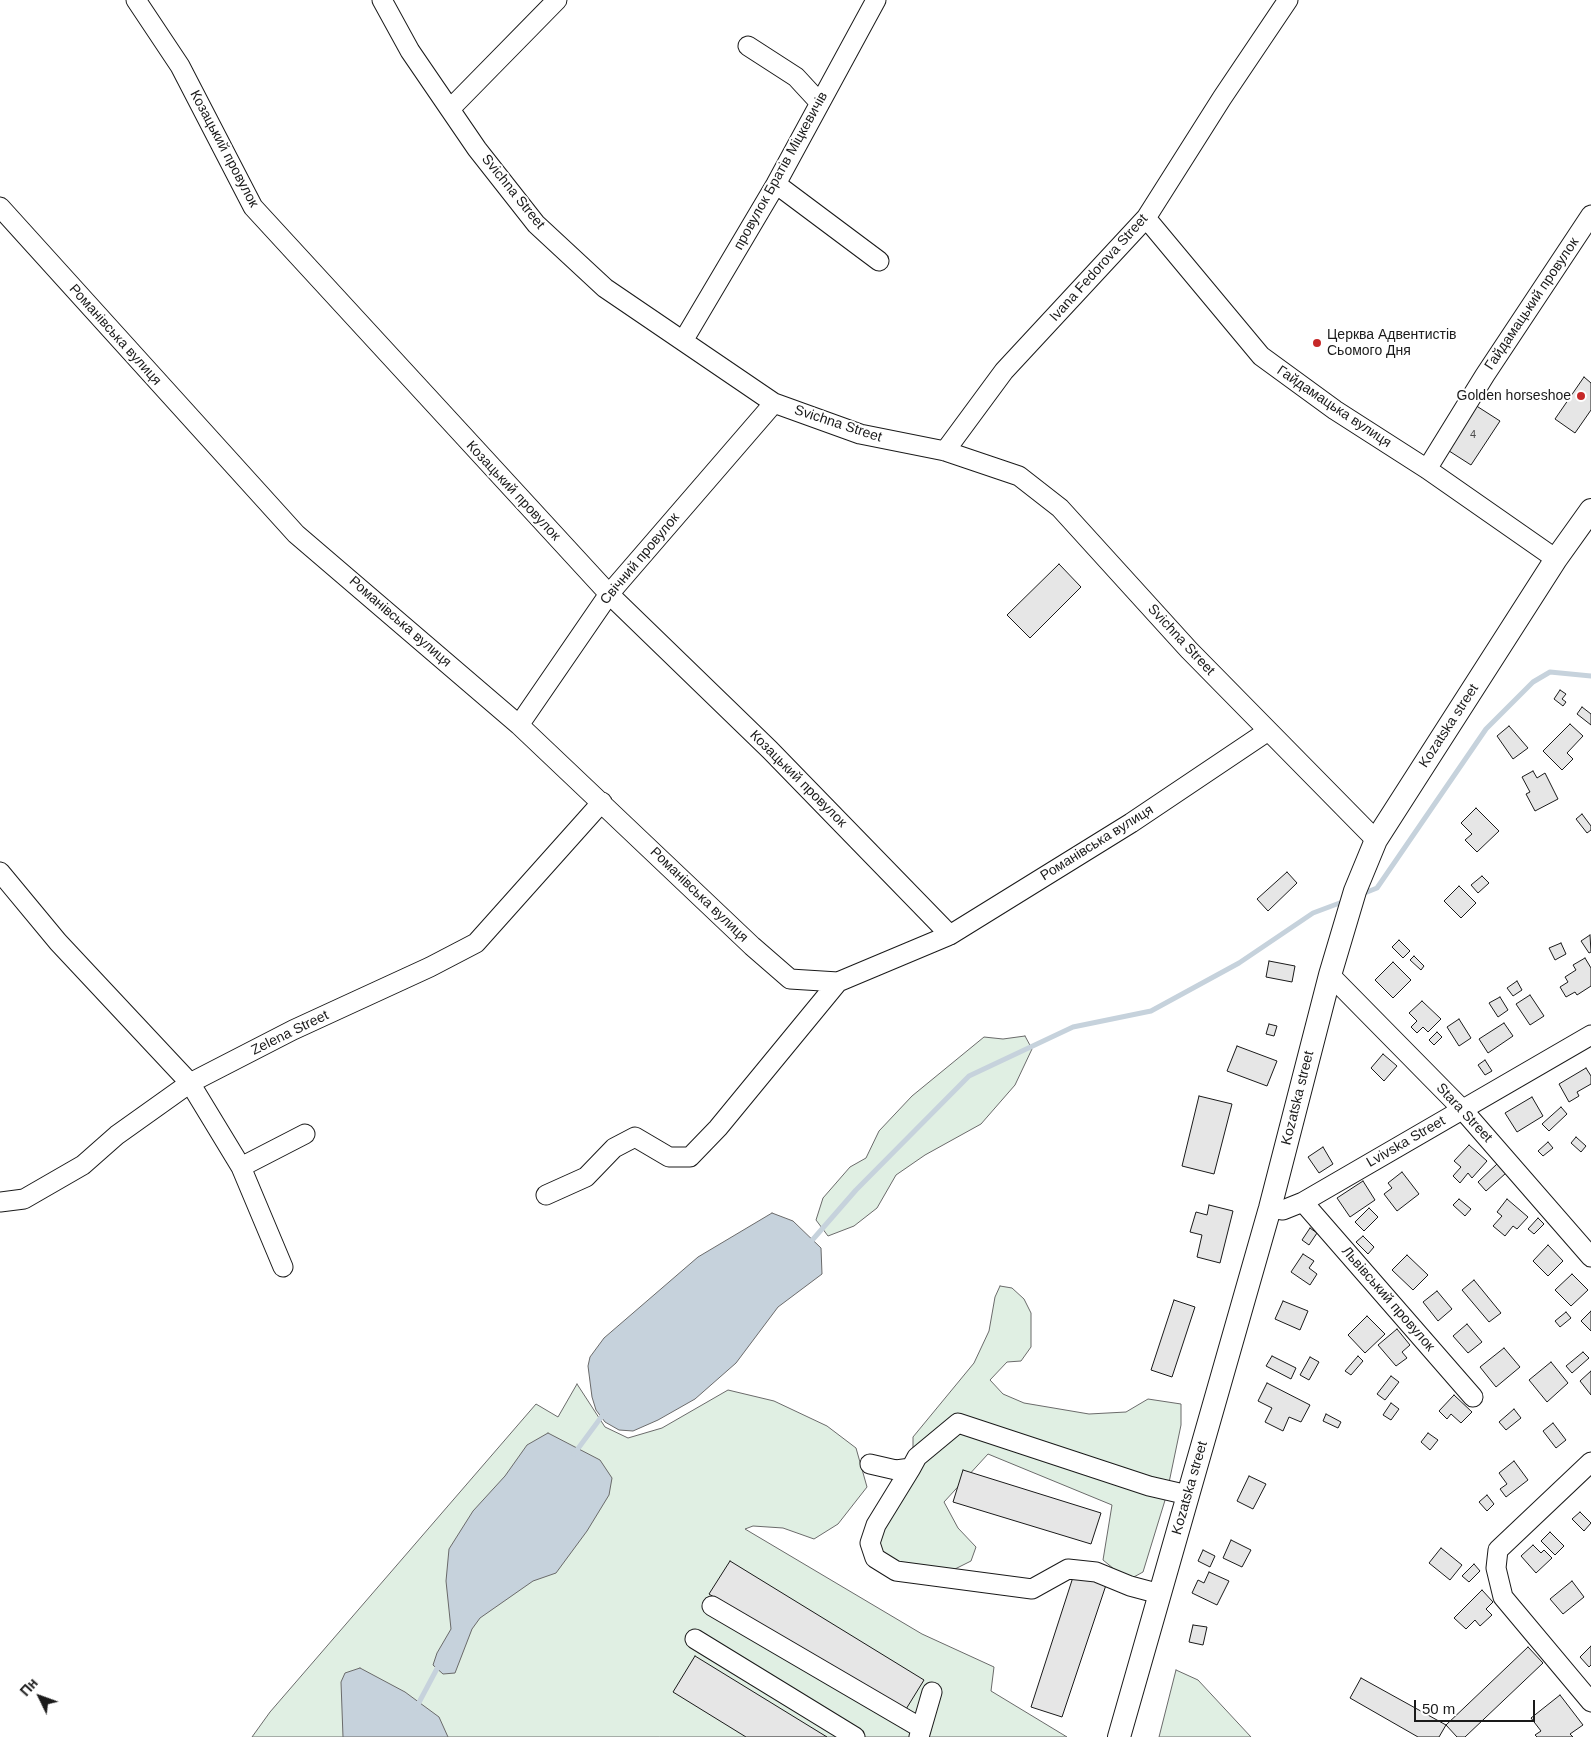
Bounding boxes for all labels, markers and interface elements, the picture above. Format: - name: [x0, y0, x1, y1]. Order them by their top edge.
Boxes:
- street label: Козацький провулок: [186, 88, 262, 210]
- street label: провулок Братів Міцкевичів: [730, 89, 832, 253]
- street label: Svichna Street: [478, 151, 548, 233]
- street label: Ivana Fedorova Street: [1046, 211, 1152, 325]
- street label: Гайдамацький провулок: [1481, 235, 1583, 373]
- street label: Романівська вулиця: [65, 281, 165, 389]
- place label: Церква Адвентистiв Сьомого Дня: [1327, 327, 1457, 360]
- marker: Церква Адвентистiв Сьомого Дня: [1311, 337, 1323, 349]
- street label: Гайдамацька вулиця: [1274, 362, 1394, 452]
- place label: Golden horseshoe: [1457, 388, 1571, 404]
- marker: Golden horseshoe: [1575, 390, 1587, 402]
- street label: Svichna Street: [792, 402, 884, 446]
- house number: 4: [1470, 428, 1476, 442]
- street label: Козацький провулок: [462, 438, 564, 544]
- street label: Свічний провулок: [597, 510, 683, 608]
- street label: Романівська вулиця: [345, 573, 455, 671]
- street label: Svichna Street: [1144, 601, 1218, 679]
- street label: Kozatska street: [1416, 681, 1482, 771]
- street label: Козацький провулок: [746, 727, 850, 831]
- street label: Романівська вулиця: [1037, 801, 1157, 885]
- street label: Романівська вулиця: [646, 844, 752, 946]
- street label: Zelena Street: [249, 1007, 331, 1059]
- street label: Kozatska street: [1278, 1049, 1318, 1147]
- street label: Stara Street: [1432, 1080, 1496, 1146]
- street label: Lvivska Street: [1364, 1113, 1448, 1171]
- street label: Львівський провулок: [1338, 1243, 1438, 1355]
- street label: Kozatska street: [1169, 1439, 1211, 1537]
- north arrow: [15, 1672, 65, 1722]
- text: Пн: [17, 1675, 41, 1699]
- scale bar: [1416, 1690, 1537, 1722]
- text: 50 m: [1422, 1700, 1455, 1717]

